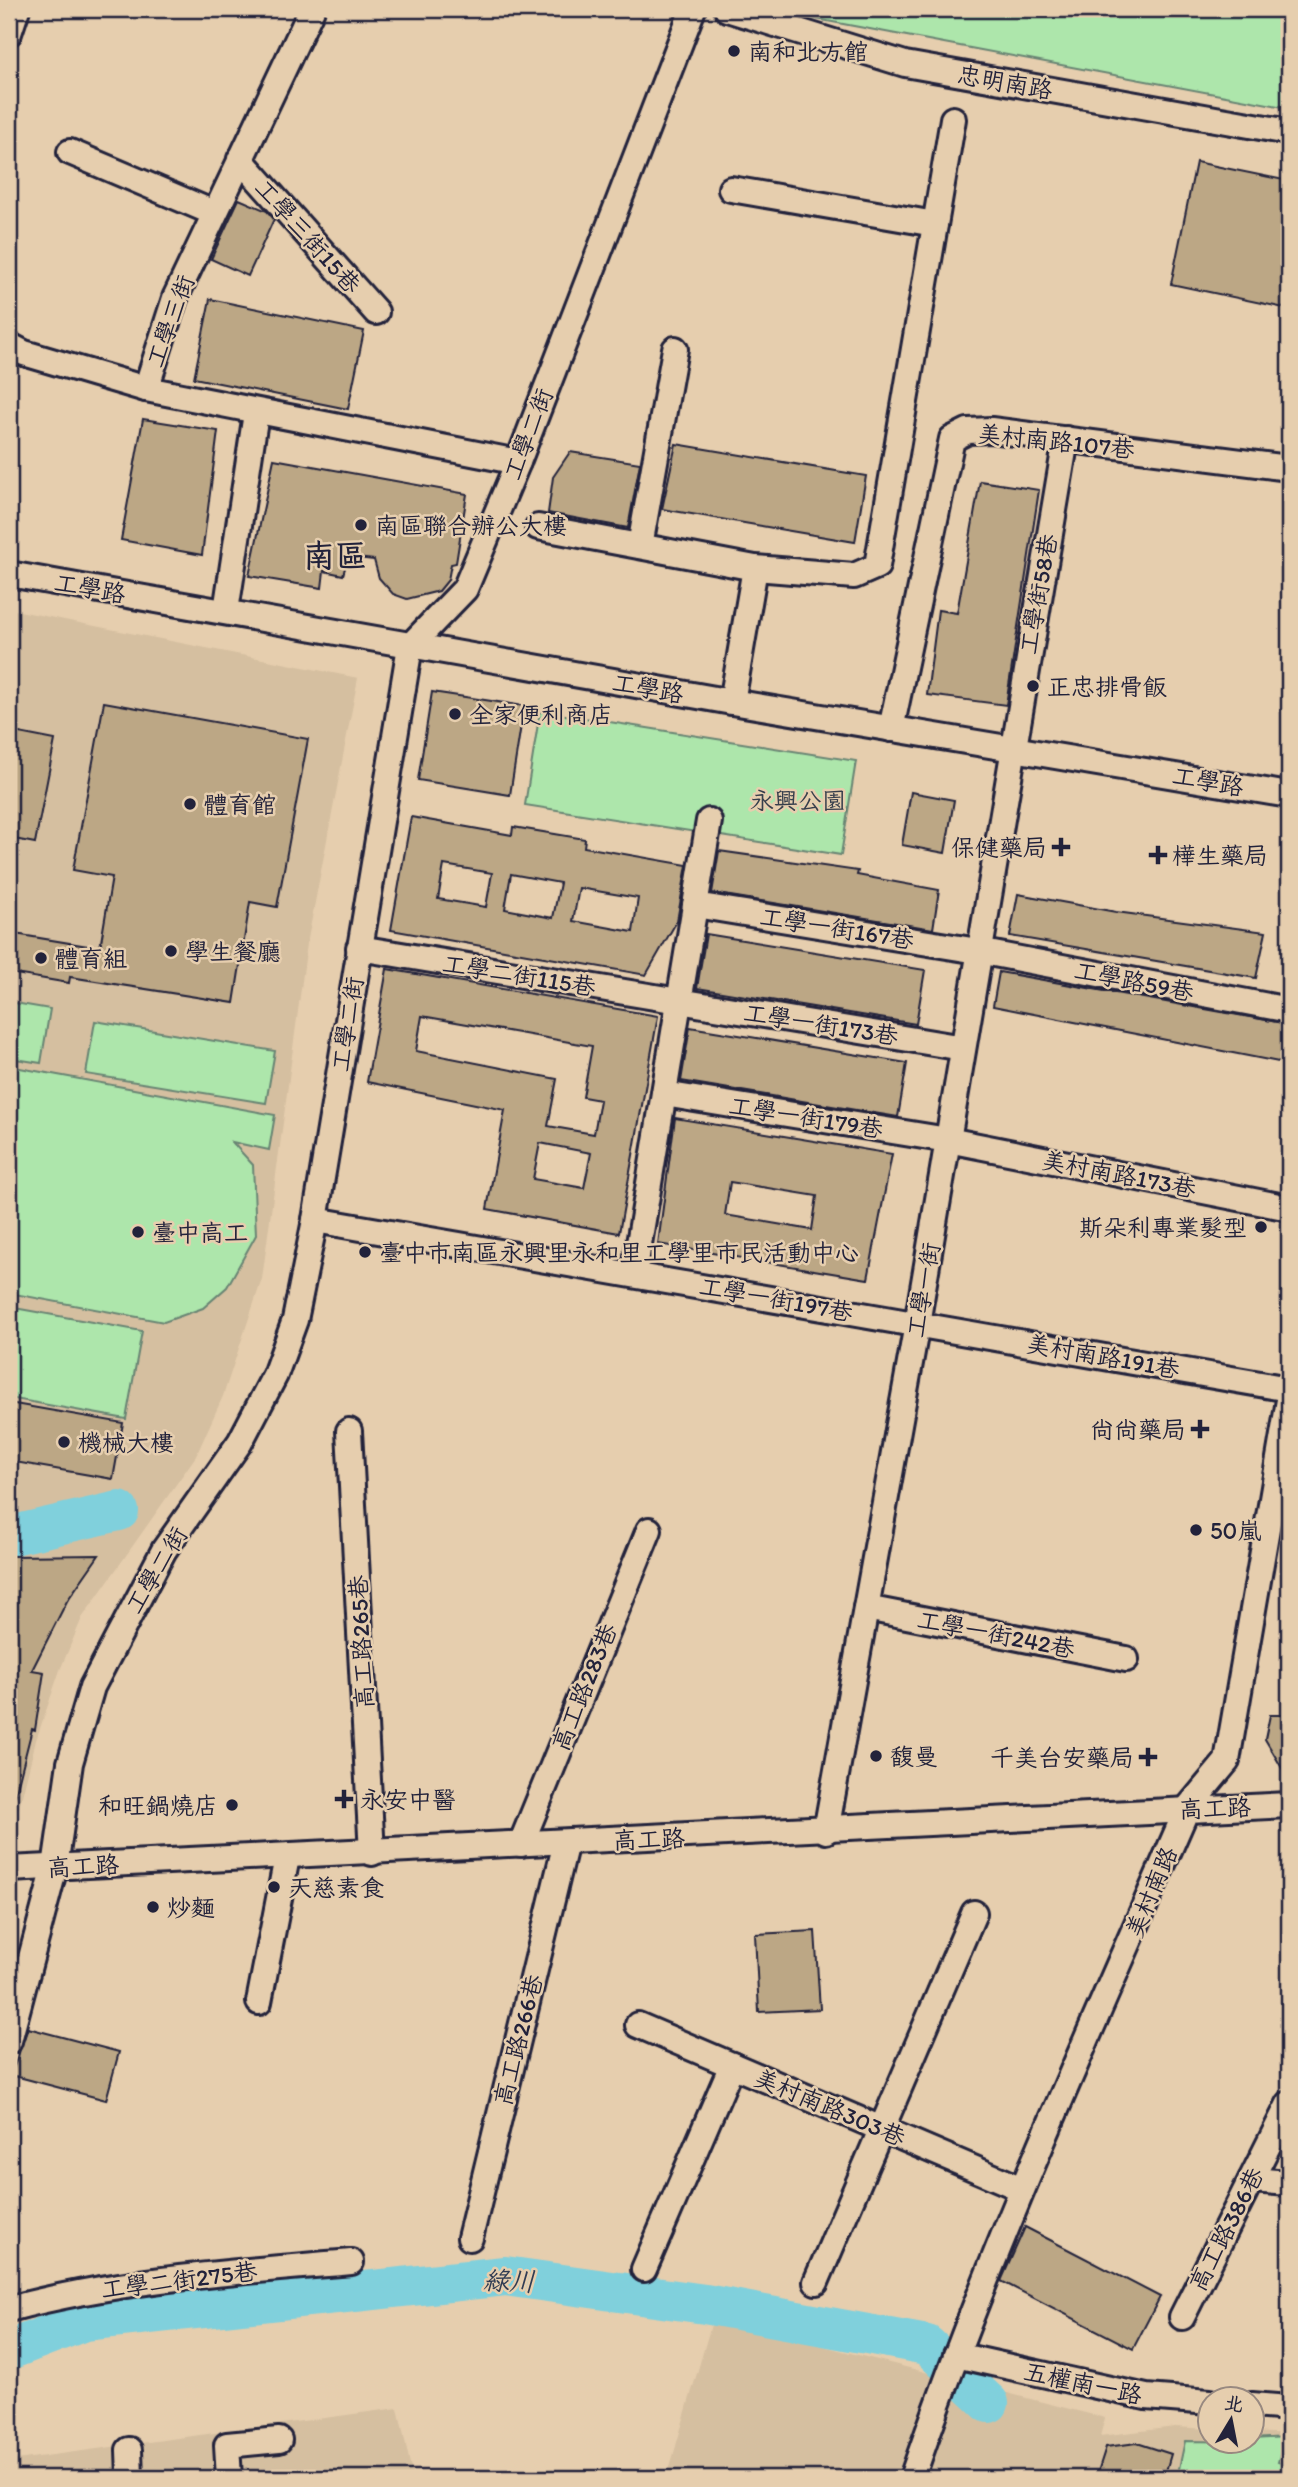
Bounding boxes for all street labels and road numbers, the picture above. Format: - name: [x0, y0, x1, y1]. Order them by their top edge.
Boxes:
- street label: 忠明南路: [955, 59, 1055, 105]
- street label: 工學三街15巷: [249, 173, 367, 299]
- street label: 工學三街: [140, 271, 200, 371]
- street label: 工學二街: [497, 384, 559, 484]
- street label: 美村南路107巷: [976, 418, 1136, 464]
- street label: 工學街58巷: [1013, 532, 1063, 656]
- street label: 工學路: [52, 567, 128, 609]
- street label: 工學路: [610, 667, 686, 709]
- street label: 工學路: [1170, 760, 1246, 802]
- street label: 工學一街167巷: [758, 901, 916, 955]
- street label: 工學二街115巷: [440, 949, 598, 1001]
- street label: 工學路59巷: [1072, 955, 1196, 1007]
- street label: 工學二街: [325, 974, 369, 1074]
- street label: 工學一街173巷: [742, 997, 900, 1051]
- street label: 工學一街179巷: [727, 1091, 885, 1143]
- street label: 美村南路173巷: [1040, 1145, 1198, 1203]
- street label: 工學一街: [900, 1240, 946, 1340]
- street label: 工學一街197巷: [697, 1271, 855, 1327]
- street label: 美村南路191巷: [1024, 1328, 1182, 1384]
- street label: 工學二街: [119, 1521, 193, 1619]
- street label: 高工路265巷: [343, 1574, 379, 1710]
- street label: 工學一街242巷: [915, 1605, 1077, 1663]
- street label: 高工路283巷: [545, 1619, 623, 1755]
- street label: 高工路: [1179, 1792, 1251, 1824]
- street label: 高工路: [613, 1823, 685, 1855]
- street label: 美村南路: [1119, 1842, 1183, 1942]
- street label: 高工路: [46, 1850, 120, 1882]
- street label: 高工路266巷: [488, 1971, 548, 2109]
- street label: 美村南路303巷: [750, 2062, 910, 2152]
- street label: 高工路386巷: [1182, 2162, 1270, 2296]
- street label: 工學二街275巷: [99, 2256, 259, 2304]
- street label: 五權南一路: [1021, 2356, 1145, 2410]

